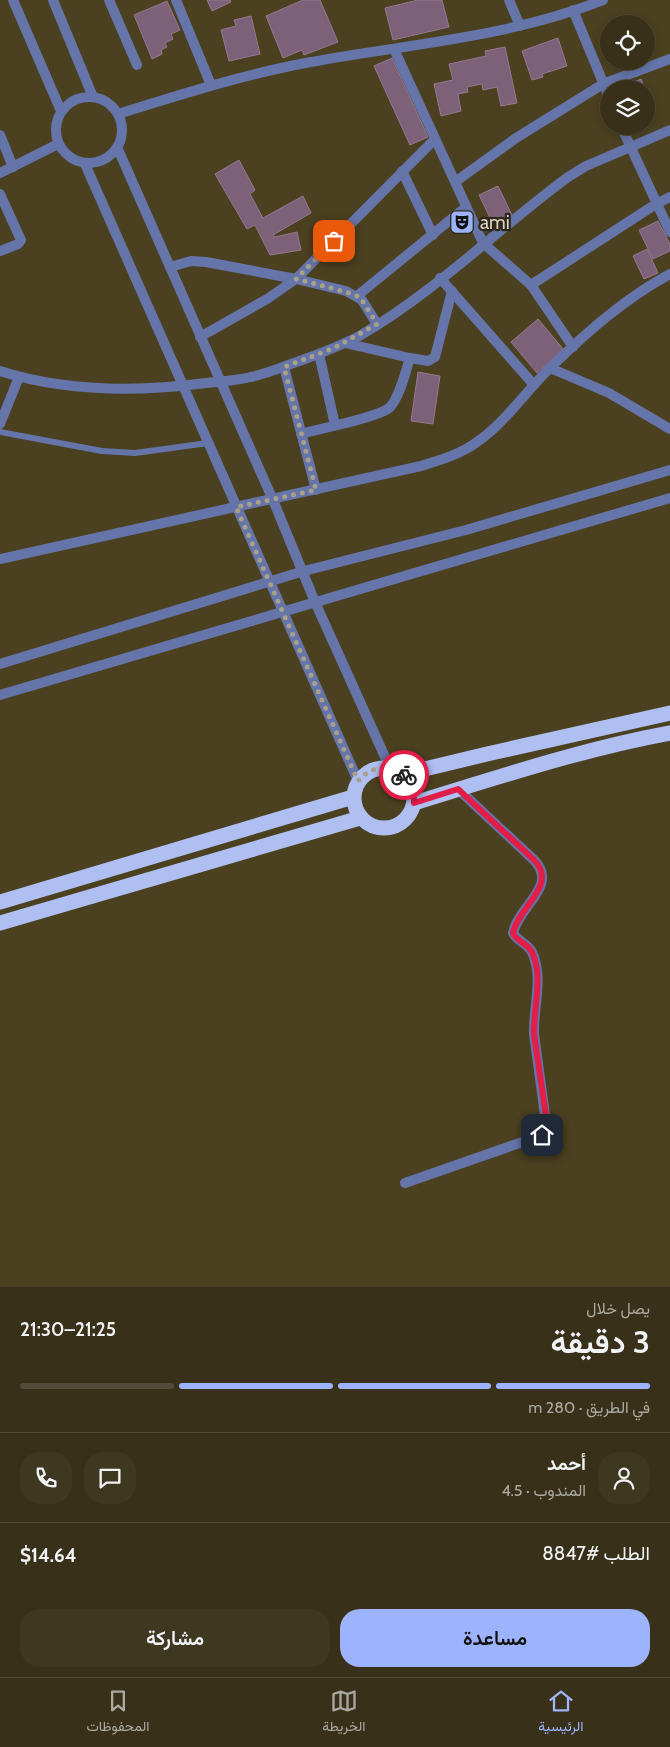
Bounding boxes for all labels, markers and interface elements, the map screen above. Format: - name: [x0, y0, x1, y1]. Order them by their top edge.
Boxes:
- map controls: [600, 15, 655, 135]
- button: locate: [600, 15, 655, 70]
- button: layers: [600, 80, 655, 135]
- theatre icon: ami: [449, 209, 475, 235]
- place label: ami: [480, 211, 510, 234]
- pin: [313, 220, 355, 262]
- icon: bag: [320, 227, 348, 255]
- courier: [379, 750, 429, 800]
- icon: bike: [390, 761, 418, 789]
- pin: [521, 1114, 563, 1156]
- icon: home: [528, 1121, 556, 1149]
- text: يصل خلال: [586, 1299, 650, 1318]
- text: 21:25–21:30: [20, 1318, 116, 1341]
- text: 3 دقيقة: [550, 1322, 650, 1361]
- text: في الطريق · 280 m: [528, 1398, 650, 1417]
- button: phone: [20, 1452, 72, 1504]
- button: chat: [84, 1452, 136, 1504]
- text: أحمد: [547, 1452, 586, 1475]
- button: person: [598, 1452, 650, 1504]
- text: المندوب · 4.5: [501, 1481, 586, 1500]
- text: الطلب #8847: [542, 1542, 650, 1565]
- text: $14.64: [20, 1544, 77, 1567]
- button: مشاركة: [20, 1609, 330, 1667]
- button: مساعدة: [340, 1609, 650, 1667]
- tab: المحفوظات: [86, 1687, 149, 1739]
- tab: الخريطة: [322, 1687, 366, 1739]
- tab: الرئيسية: [538, 1687, 584, 1739]

